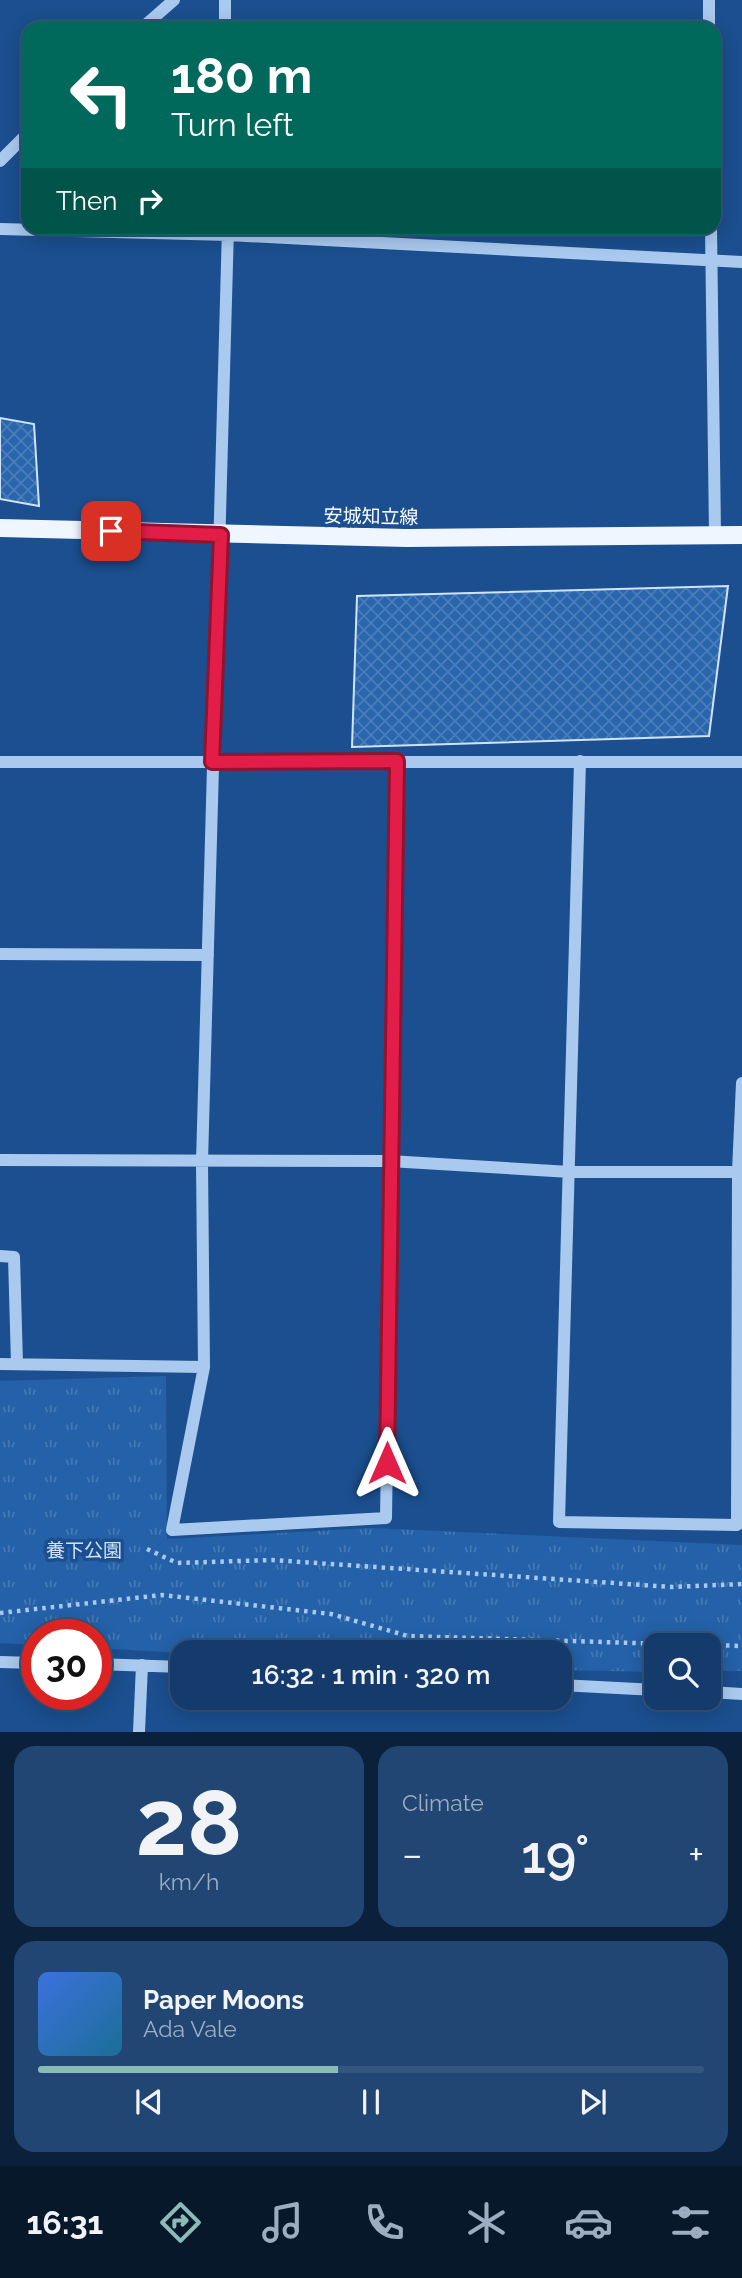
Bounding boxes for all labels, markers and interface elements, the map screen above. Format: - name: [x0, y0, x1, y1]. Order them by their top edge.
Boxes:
- text: 180 m: [171, 47, 312, 104]
- icon: left: [56, 49, 147, 140]
- text: Turn left: [171, 106, 293, 143]
- icon: right: [131, 182, 169, 220]
- text: Then: [56, 186, 117, 216]
- pin: [81, 501, 141, 561]
- street label: 安城知立線: [323, 504, 419, 528]
- icon: arrive: [92, 512, 130, 550]
- position arrow: [350, 1426, 424, 1500]
- park label: 養下公園: [46, 1539, 122, 1561]
- speed limit sign: 30: [21, 1619, 112, 1710]
- map controls: [644, 1633, 721, 1710]
- button: search: [644, 1633, 721, 1710]
- text: 16:32 · 1 min · 320 m: [252, 1660, 490, 1690]
- text: 28: [136, 1769, 242, 1876]
- text: Climate: [402, 1789, 484, 1816]
- text: 19°: [521, 1824, 589, 1885]
- text: −: [402, 1832, 422, 1877]
- text: +: [688, 1832, 704, 1877]
- text: km/h: [159, 1868, 219, 1895]
- text: Paper Moons: [143, 1985, 304, 2015]
- text: Ada Vale: [143, 2015, 237, 2042]
- icon: previous: [130, 2083, 168, 2121]
- icon: pause: [352, 2083, 390, 2121]
- icon: next: [574, 2083, 612, 2121]
- icon: directions: [156, 2198, 205, 2247]
- icon: music: [258, 2198, 307, 2247]
- icon: phone: [360, 2198, 409, 2247]
- icon: climate: [462, 2198, 511, 2247]
- icon: car: [564, 2198, 613, 2247]
- icon: filters: [666, 2198, 715, 2247]
- text: 16:31: [27, 2204, 103, 2241]

